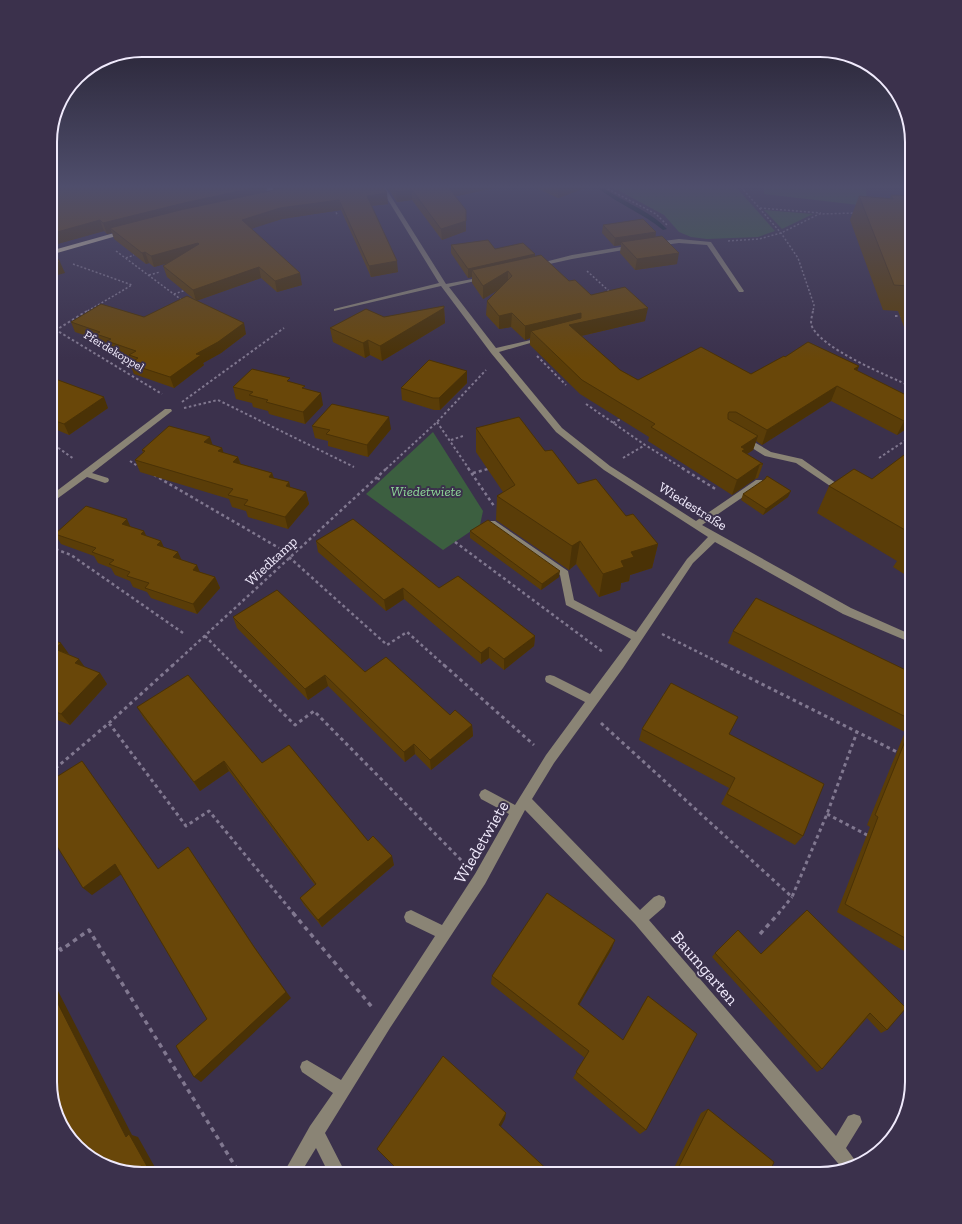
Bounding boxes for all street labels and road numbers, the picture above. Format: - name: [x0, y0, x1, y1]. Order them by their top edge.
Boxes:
- street label: Pferdekoppel: [81, 328, 147, 374]
- street label: Wiedestraße: [655, 479, 730, 534]
- street label: Wiedkamp: [242, 533, 301, 590]
- street label: Wiedetwiete: [449, 797, 513, 887]
- street label: Baumgarten: [667, 927, 743, 1009]

